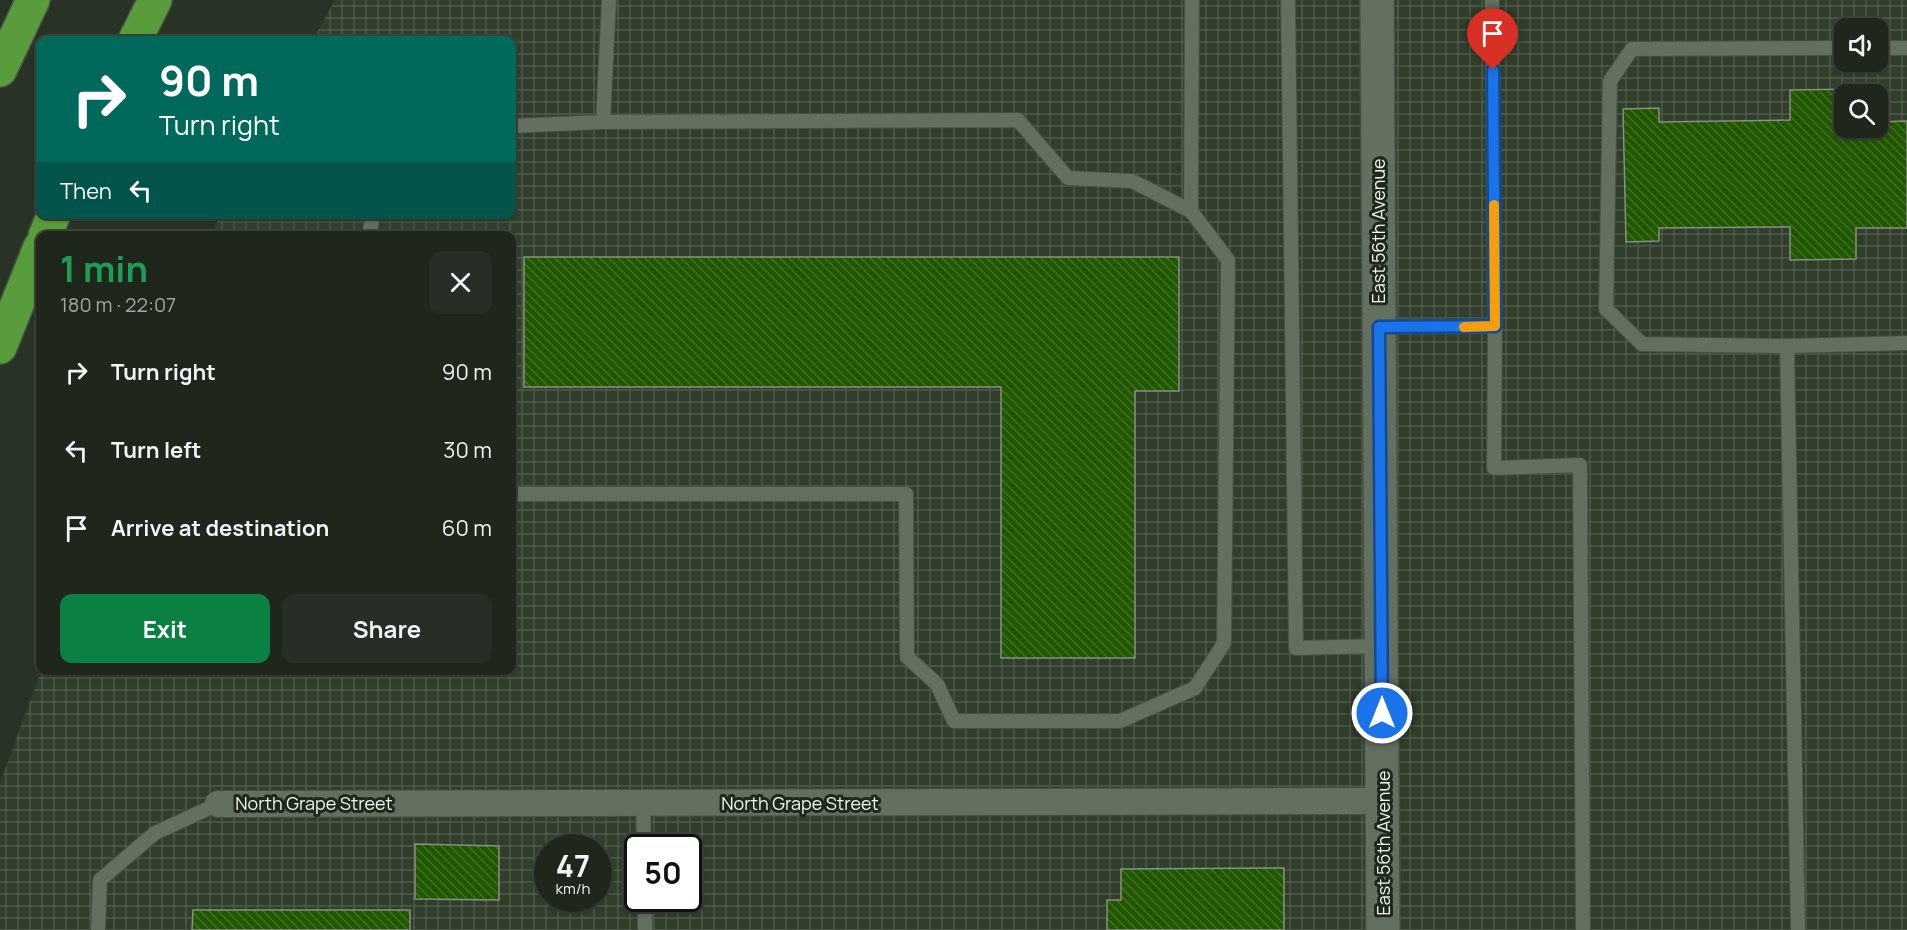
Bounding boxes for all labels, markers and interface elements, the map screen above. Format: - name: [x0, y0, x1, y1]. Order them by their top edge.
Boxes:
- pin: [1467, 8, 1518, 70]
- icon: arrive: [1476, 17, 1509, 50]
- map controls: [1834, 18, 1888, 138]
- button: sound: [1834, 18, 1888, 72]
- text: 90 m: [159, 51, 259, 109]
- icon: right: [60, 60, 138, 138]
- button: search: [1834, 84, 1888, 138]
- text: Turn right: [159, 106, 280, 143]
- street label: East 56th Avenue: [1366, 158, 1390, 304]
- icon: left: [124, 174, 157, 207]
- text: Then: [60, 176, 112, 206]
- text: 1 min: [60, 244, 148, 293]
- button: close: [429, 251, 492, 314]
- text: 180 m · 22:07: [60, 291, 176, 318]
- icon: right: [60, 356, 93, 389]
- text: Turn right: [111, 357, 216, 387]
- text: 90 m: [442, 357, 492, 387]
- icon: left: [60, 434, 93, 467]
- text: Turn left: [111, 435, 201, 465]
- text: 30 m: [443, 435, 492, 465]
- icon: arrive: [60, 512, 93, 545]
- text: Arrive at destination: [111, 513, 329, 543]
- text: 60 m: [442, 513, 492, 543]
- button: Exit: [60, 594, 270, 663]
- button: Share: [282, 594, 492, 663]
- position arrow: [1350, 681, 1414, 745]
- street label: East 56th Avenue: [1371, 770, 1395, 916]
- street label: North Grape Street: [235, 791, 393, 815]
- street label: North Grape Street: [721, 791, 879, 815]
- speed limit sign: 50: [624, 834, 702, 912]
- text: 47: [556, 845, 590, 886]
- text: km/h: [556, 878, 590, 899]

